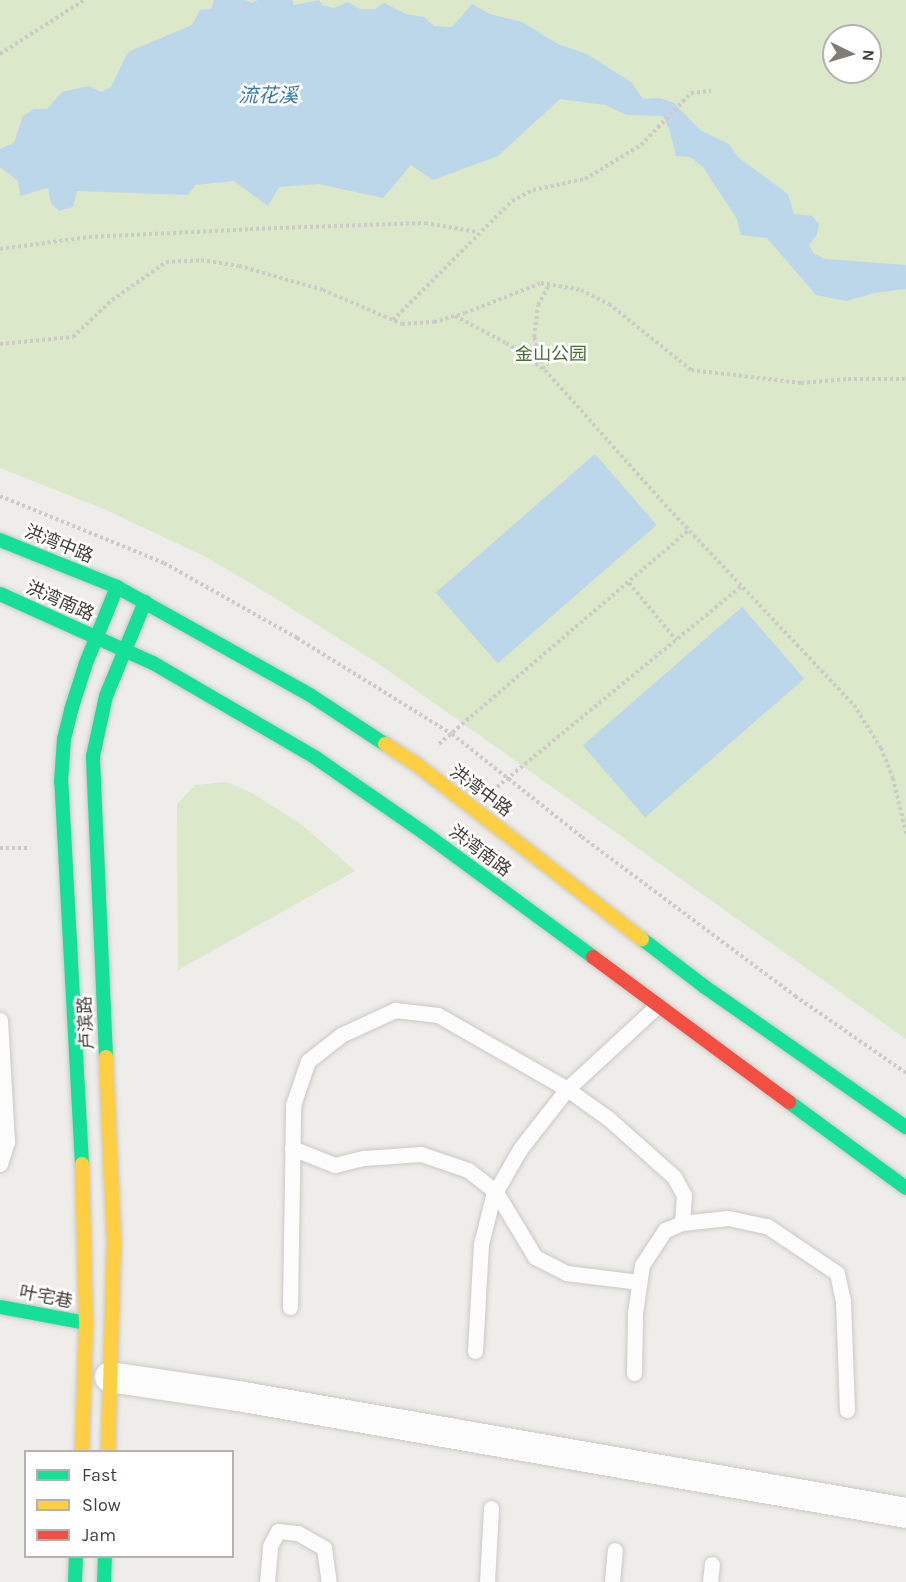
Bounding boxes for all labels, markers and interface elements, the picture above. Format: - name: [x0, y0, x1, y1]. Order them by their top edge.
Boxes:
- north arrow: [822, 24, 882, 84]
- text: N: [858, 49, 878, 62]
- water label: 流花溪: [238, 83, 298, 107]
- park label: 金山公园: [515, 343, 587, 365]
- street label: 洪湾中路: [22, 521, 96, 567]
- street label: 洪湾南路: [23, 576, 97, 626]
- street label: 洪湾中路: [446, 761, 516, 821]
- street label: 洪湾南路: [445, 821, 515, 881]
- street label: 卢滨路: [74, 995, 98, 1051]
- street label: 叶宅巷: [17, 1281, 75, 1313]
- legend: [24, 1450, 234, 1558]
- text: Fast: [82, 1464, 117, 1486]
- text: Slow: [82, 1494, 121, 1516]
- text: Jam: [82, 1524, 116, 1546]

